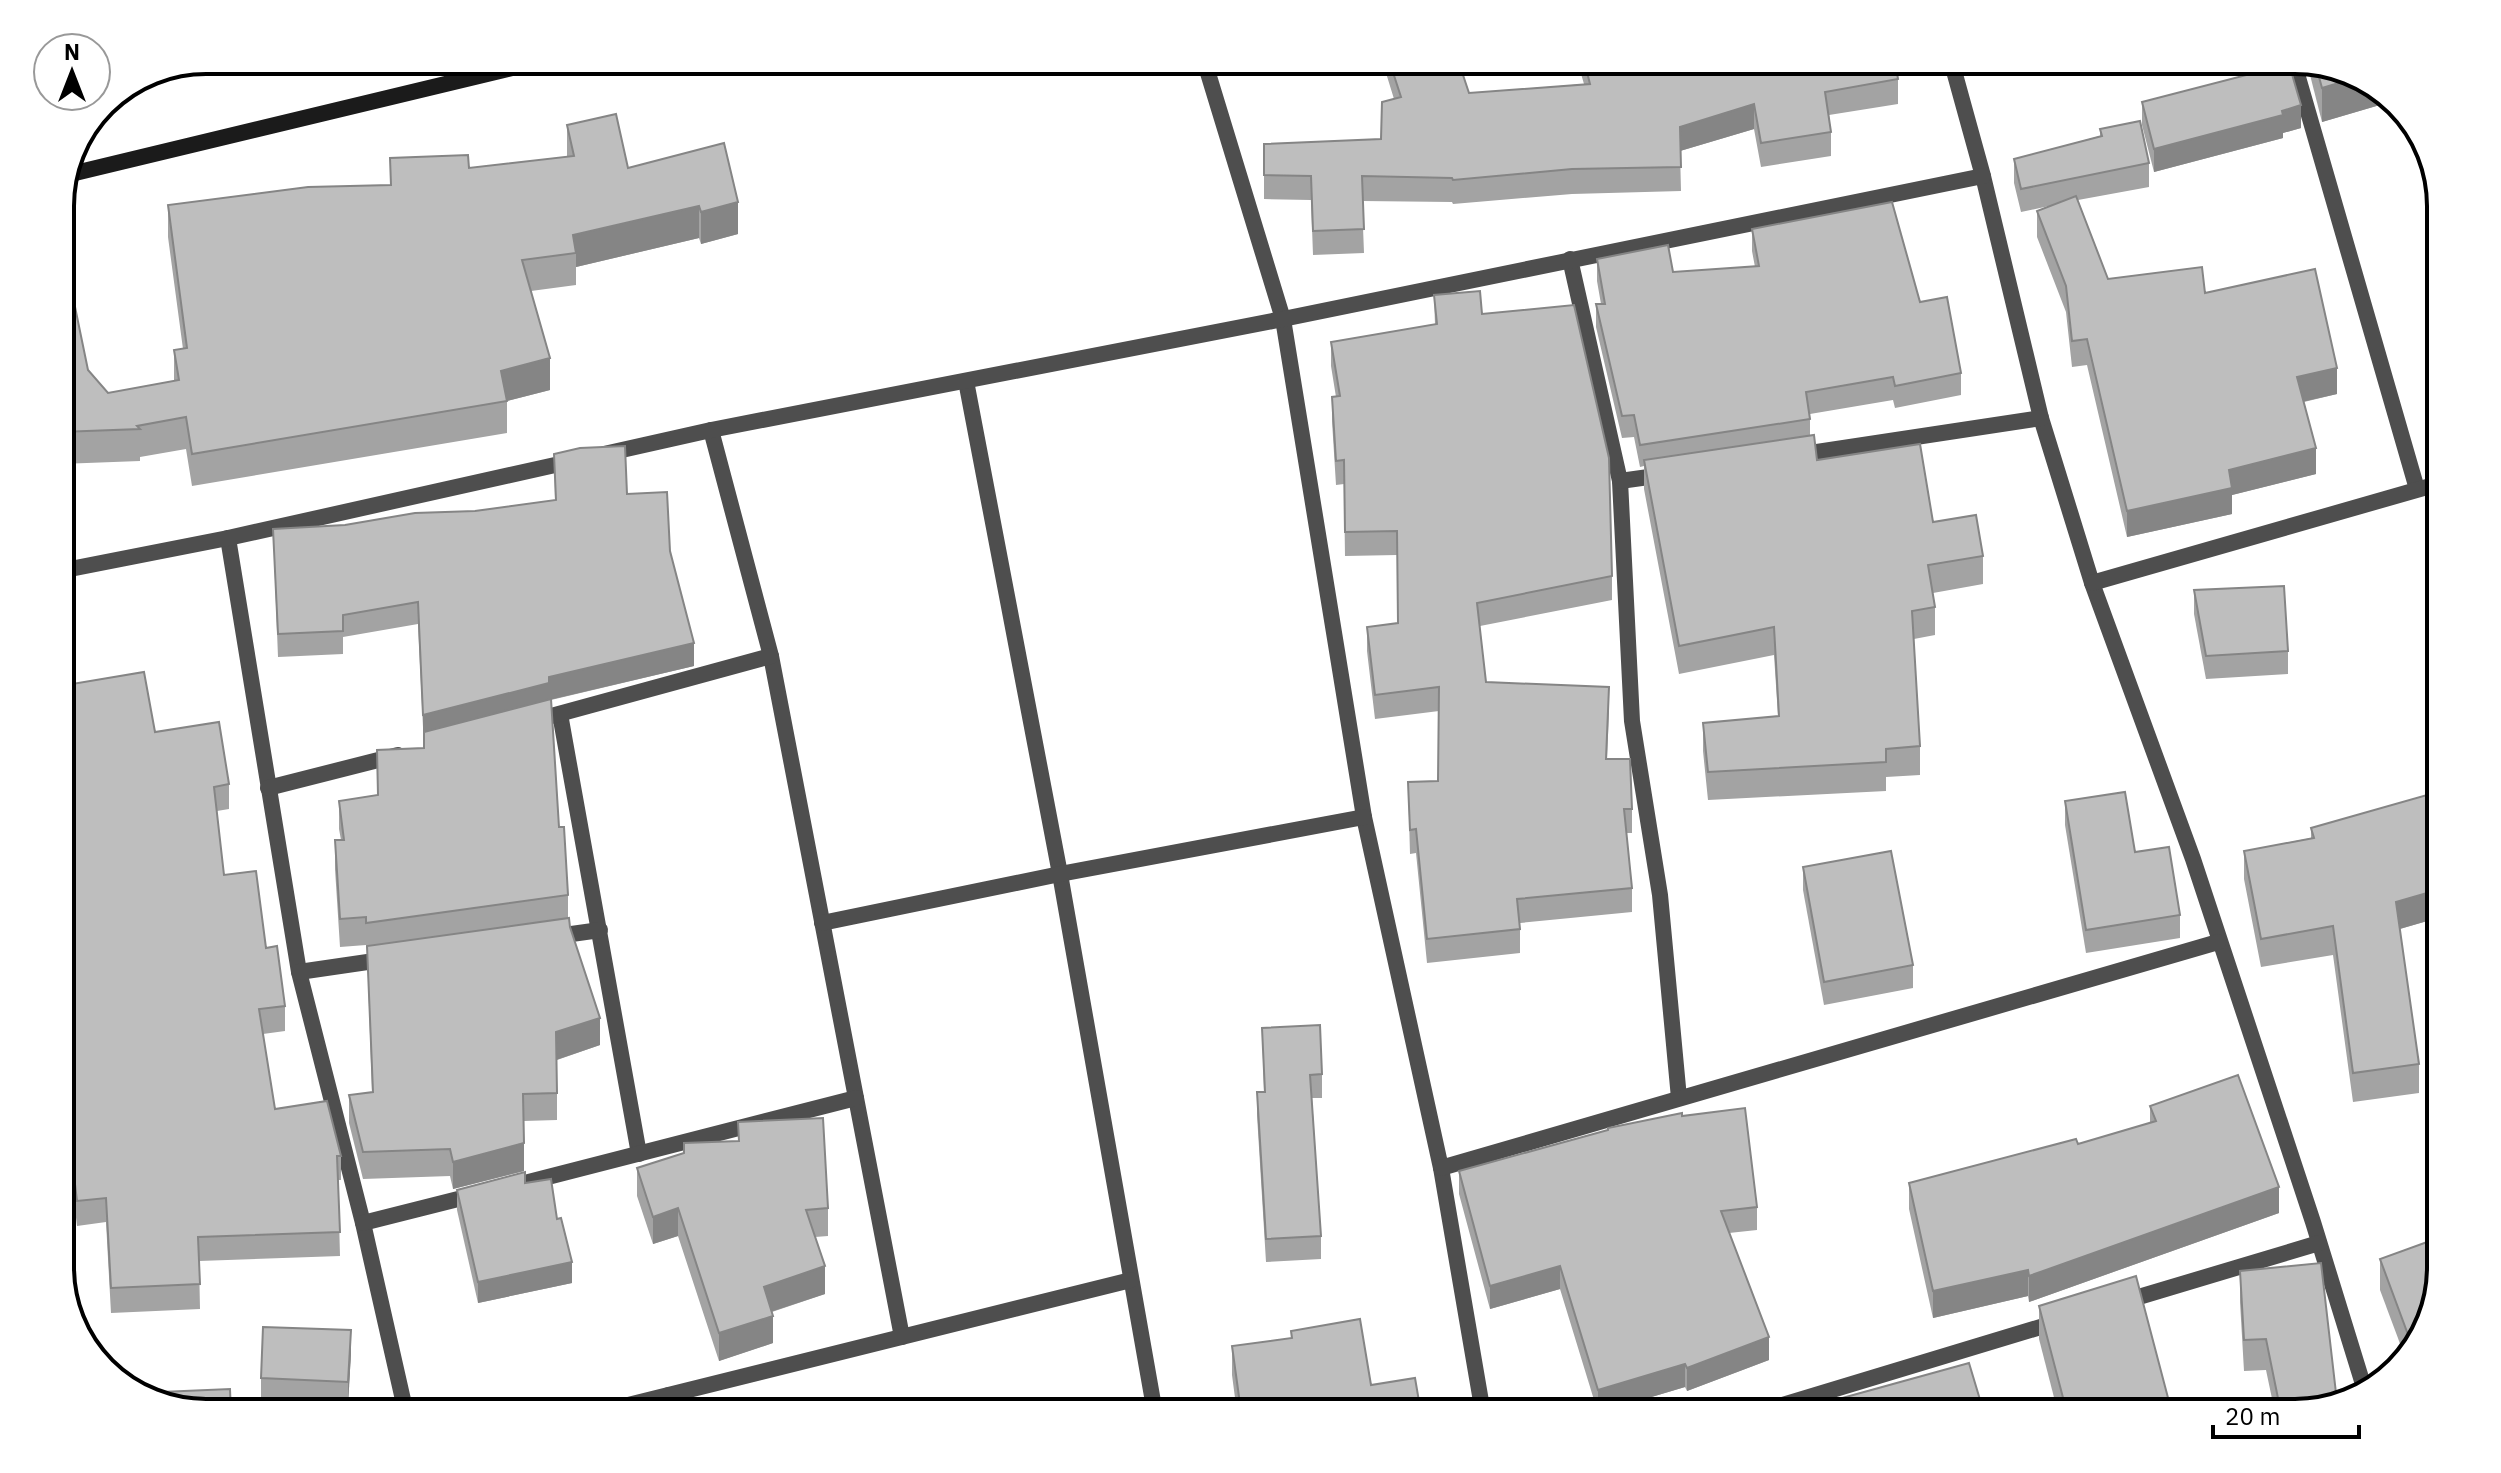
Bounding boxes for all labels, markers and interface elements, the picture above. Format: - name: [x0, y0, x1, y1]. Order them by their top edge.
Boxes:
- north arrow: [32, 32, 112, 112]
- text: N: [64, 37, 80, 66]
- scale bar: [2213, 1389, 2359, 1439]
- text: 20 m: [2225, 1400, 2280, 1432]

